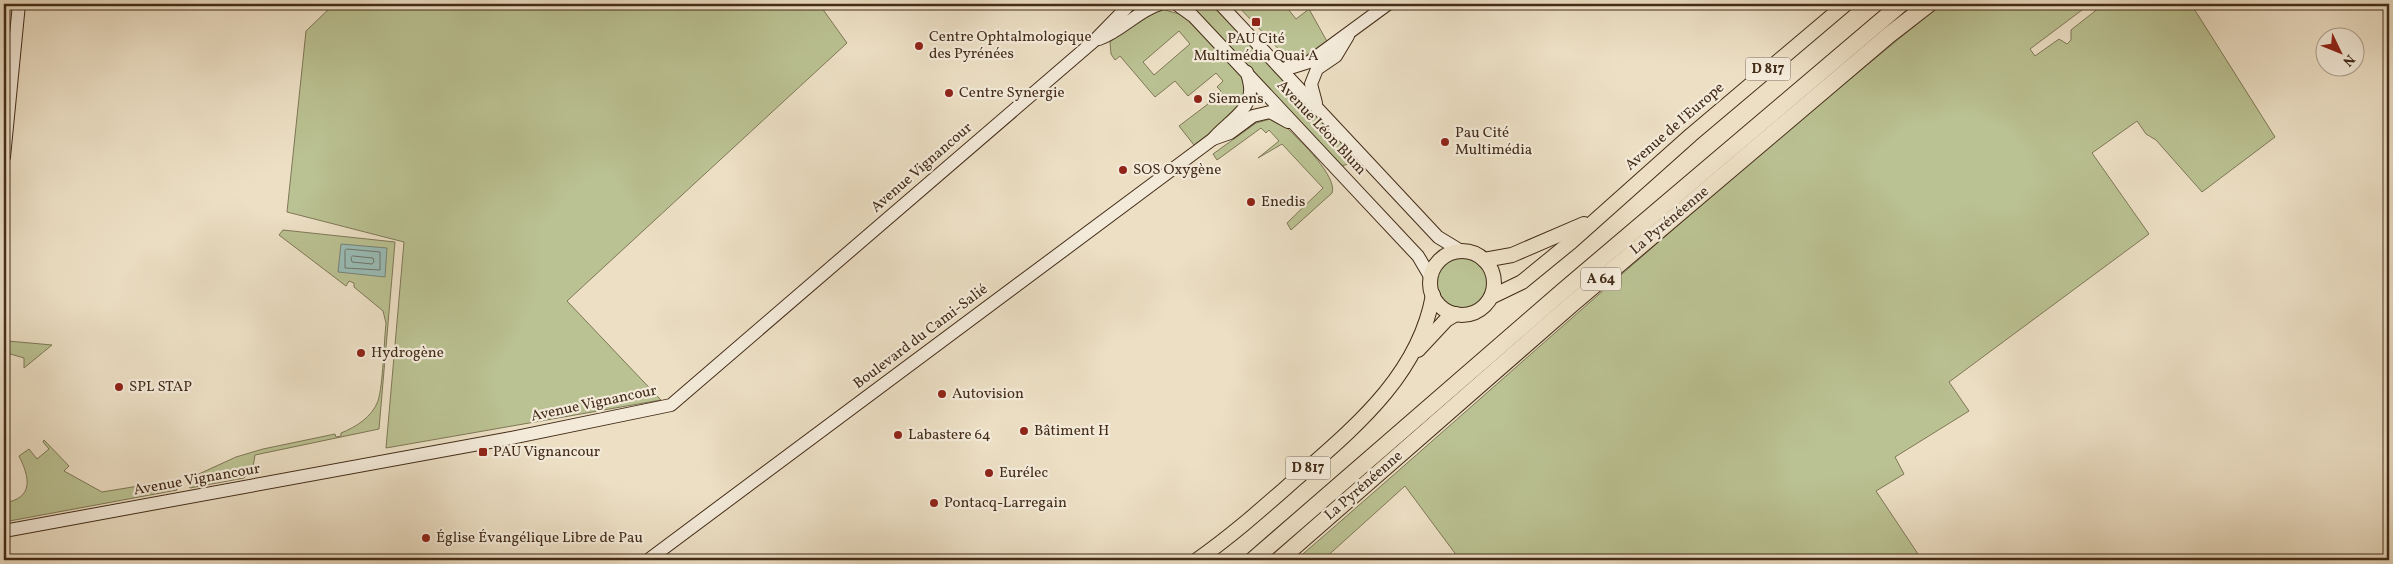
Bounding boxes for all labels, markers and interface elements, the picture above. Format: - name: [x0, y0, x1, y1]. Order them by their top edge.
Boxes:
- marker: PAU Cité Multimédia Quai A: [1250, 16, 1262, 28]
- place label: Centre Ophtalmologique des Pyrénées: [929, 27, 1092, 65]
- north arrow: [2316, 28, 2366, 78]
- place label: PAU Cité Multimédia Quai A: [1193, 29, 1319, 67]
- marker: Centre Ophtalmologique des Pyrénées: [913, 40, 925, 52]
- text: N: [2338, 50, 2359, 70]
- road number: D 817: [1746, 58, 1790, 80]
- street label: Avenue Léon Blum: [1271, 76, 1371, 180]
- street label: Avenue de l'Europe: [1621, 78, 1729, 176]
- place label: Centre Synergie: [959, 83, 1065, 104]
- marker: Centre Synergie: [943, 87, 955, 99]
- place label: Siemens: [1208, 89, 1264, 110]
- marker: Siemens: [1192, 93, 1204, 105]
- street label: Avenue Vignancour: [867, 118, 977, 218]
- place label: Pau Cité Multimédia: [1455, 123, 1532, 161]
- marker: Pau Cité Multimédia: [1439, 136, 1451, 148]
- place label: SOS Oxygène: [1133, 160, 1221, 181]
- marker: SOS Oxygène: [1117, 164, 1129, 176]
- street label: La Pyrénéenne: [1626, 182, 1714, 260]
- place label: Enedis: [1261, 192, 1305, 213]
- marker: Enedis: [1245, 196, 1257, 208]
- road number: A 64: [1581, 268, 1621, 290]
- street label: Boulevard du Cami-Salié: [849, 279, 993, 395]
- place label: Hydrogène: [371, 343, 444, 364]
- marker: Hydrogène: [355, 347, 367, 359]
- place label: SPL STAP: [129, 377, 192, 398]
- street label: Avenue Vignancour: [529, 380, 659, 428]
- marker: SPL STAP: [113, 381, 125, 393]
- place label: Autovision: [952, 384, 1024, 405]
- marker: Autovision: [936, 388, 948, 400]
- place label: Bâtiment H: [1034, 421, 1109, 442]
- place label: Labastere 64: [908, 425, 991, 446]
- marker: Bâtiment H: [1018, 425, 1030, 437]
- marker: Labastere 64: [892, 429, 904, 441]
- place label: PAU Vignancour: [493, 442, 600, 463]
- marker: PAU Vignancour: [477, 446, 489, 458]
- street label: La Pyrénéenne: [1320, 446, 1408, 526]
- road number: D 817: [1286, 456, 1330, 479]
- street label: Avenue Vignancour: [132, 459, 262, 501]
- place label: Eurélec: [999, 463, 1048, 484]
- marker: Eurélec: [983, 467, 995, 479]
- place label: Pontacq-Larregain: [944, 493, 1067, 514]
- marker: Pontacq-Larregain: [928, 497, 940, 509]
- place label: Église Évangélique Libre de Pau: [436, 528, 643, 549]
- marker: Église Évangélique Libre de Pau: [420, 532, 432, 544]

